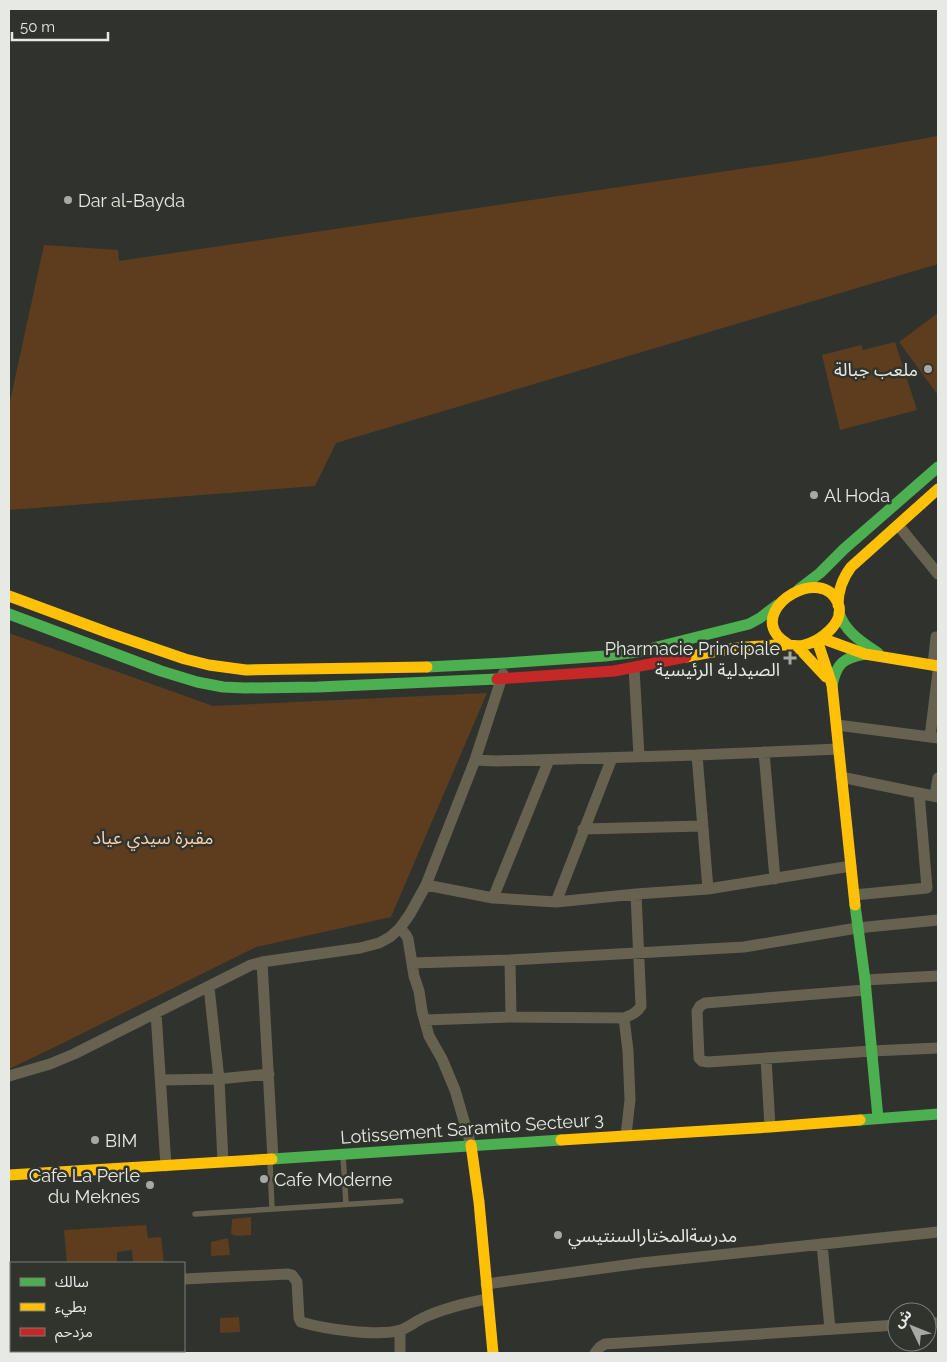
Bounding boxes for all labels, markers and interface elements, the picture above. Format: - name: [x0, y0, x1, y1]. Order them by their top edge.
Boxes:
- scale bar: [12, 10, 109, 42]
- text: 50 m: [20, 18, 55, 36]
- place label: Dar al-Bayda: [78, 190, 185, 211]
- marker: Dar al-Bayda: [62, 194, 74, 206]
- place label: ملعب جبالة: [834, 359, 918, 380]
- marker: ملعب جبالة: [922, 363, 934, 375]
- place label: Al Hoda: [824, 485, 890, 506]
- marker: Al Hoda: [808, 489, 820, 501]
- place label: Pharmacie Principale الصيدلية الرئيسية: [605, 638, 780, 681]
- marker: Pharmacie Principale الصيدلية الرئيسية: [784, 652, 796, 664]
- park label: مقبرة سيدي عياد: [92, 827, 214, 851]
- street label: Lotissement Saramito Secteur 3: [340, 1108, 604, 1148]
- place label: BIM: [105, 1130, 137, 1151]
- marker: BIM: [89, 1134, 101, 1146]
- place label: Cafe La Perle du Meknes: [29, 1165, 140, 1207]
- place label: Cafe Moderne: [274, 1169, 393, 1190]
- marker: Cafe Moderne: [258, 1173, 270, 1185]
- marker: Cafe La Perle du Meknes: [144, 1179, 156, 1191]
- place label: مدرسةالمختارالسنتيسي: [568, 1225, 737, 1249]
- marker: مدرسةالمختارالسنتيسي: [552, 1229, 564, 1241]
- legend: [10, 1262, 185, 1352]
- text: سالك: [55, 1273, 89, 1291]
- text: بطيء: [55, 1298, 87, 1318]
- north arrow: [887, 1302, 937, 1352]
- text: ش: [890, 1306, 915, 1331]
- text: مزدحم: [55, 1323, 93, 1343]

